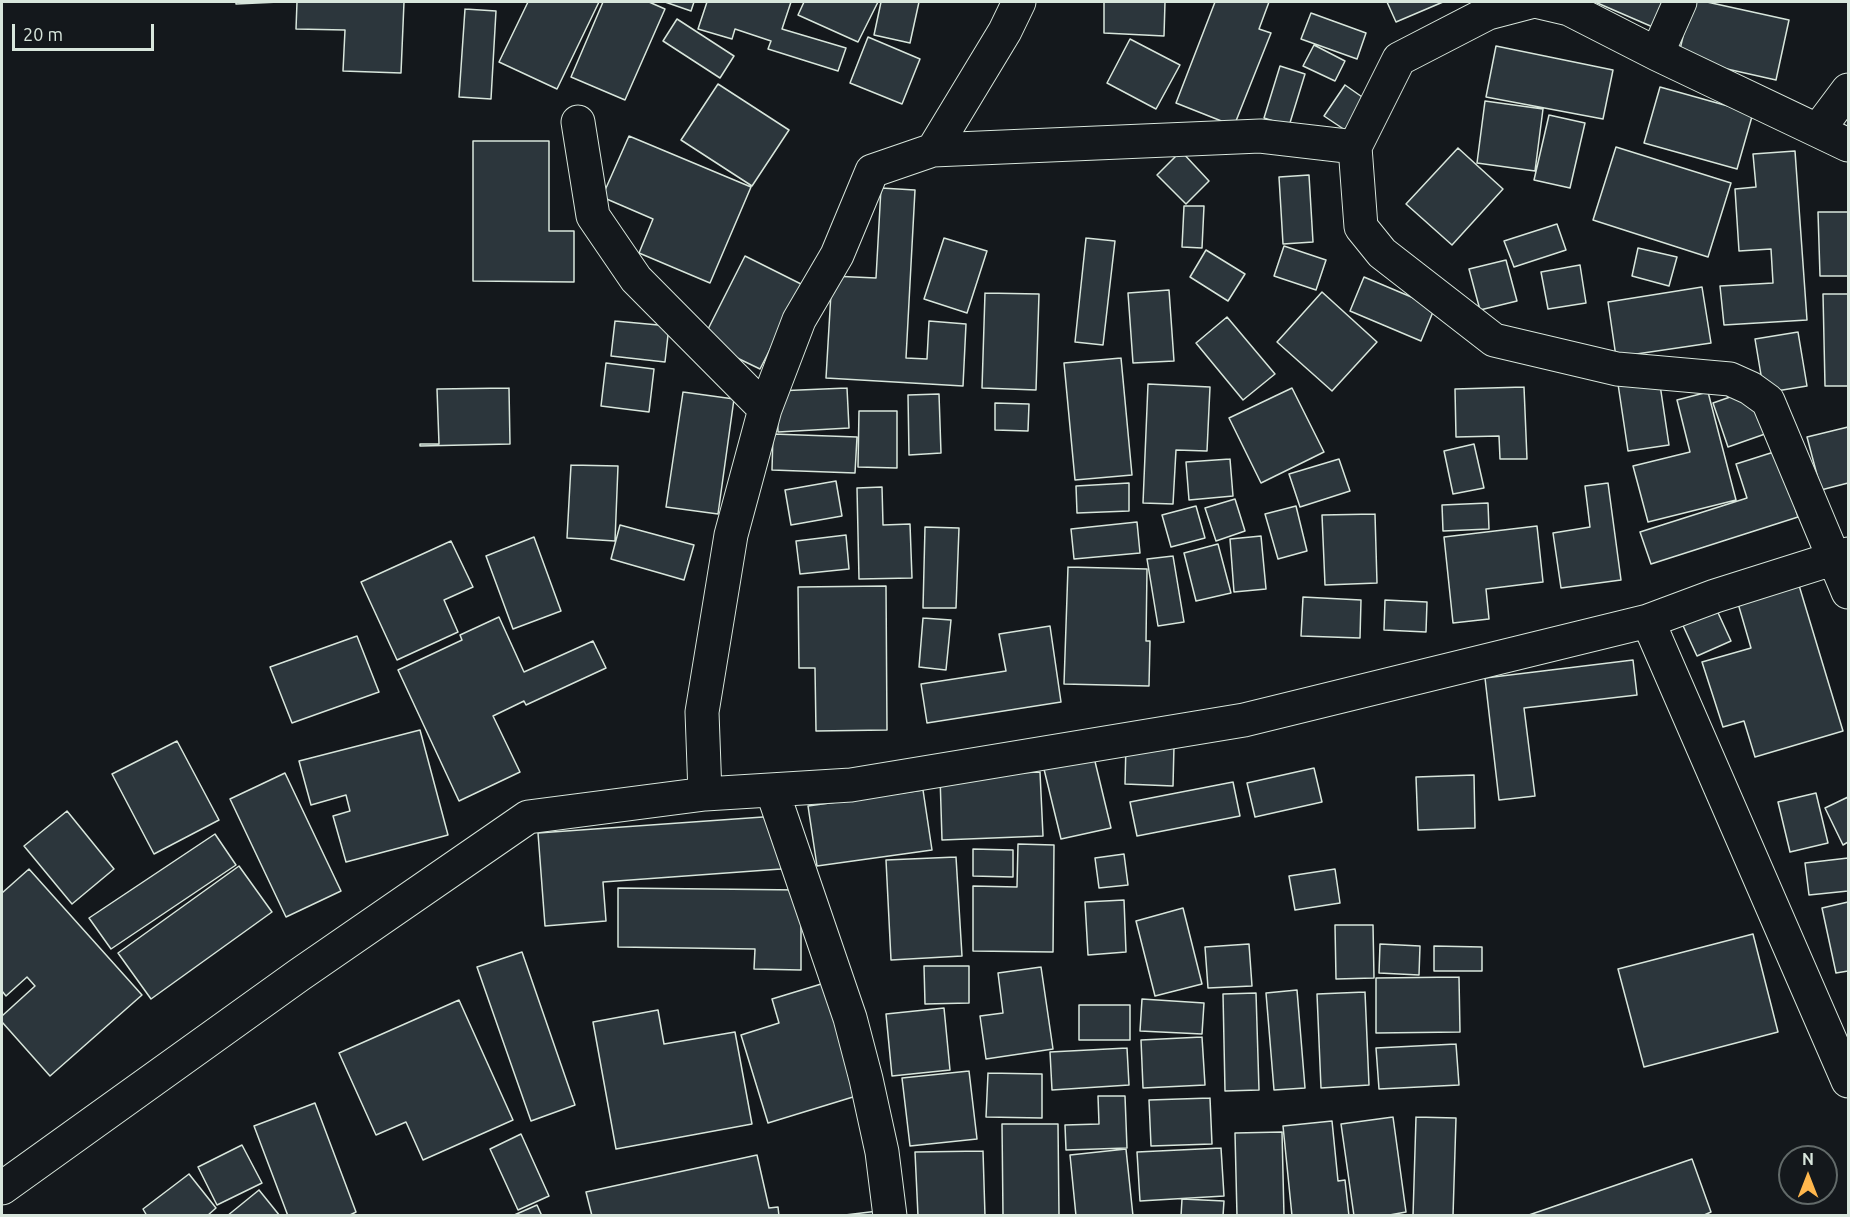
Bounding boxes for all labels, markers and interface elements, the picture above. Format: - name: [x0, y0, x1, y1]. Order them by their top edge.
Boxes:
- scale bar: [15, 12, 158, 50]
- text: 20 m: [23, 24, 63, 44]
- north arrow: [1778, 1145, 1838, 1205]
- text: N: [1802, 1150, 1814, 1168]

